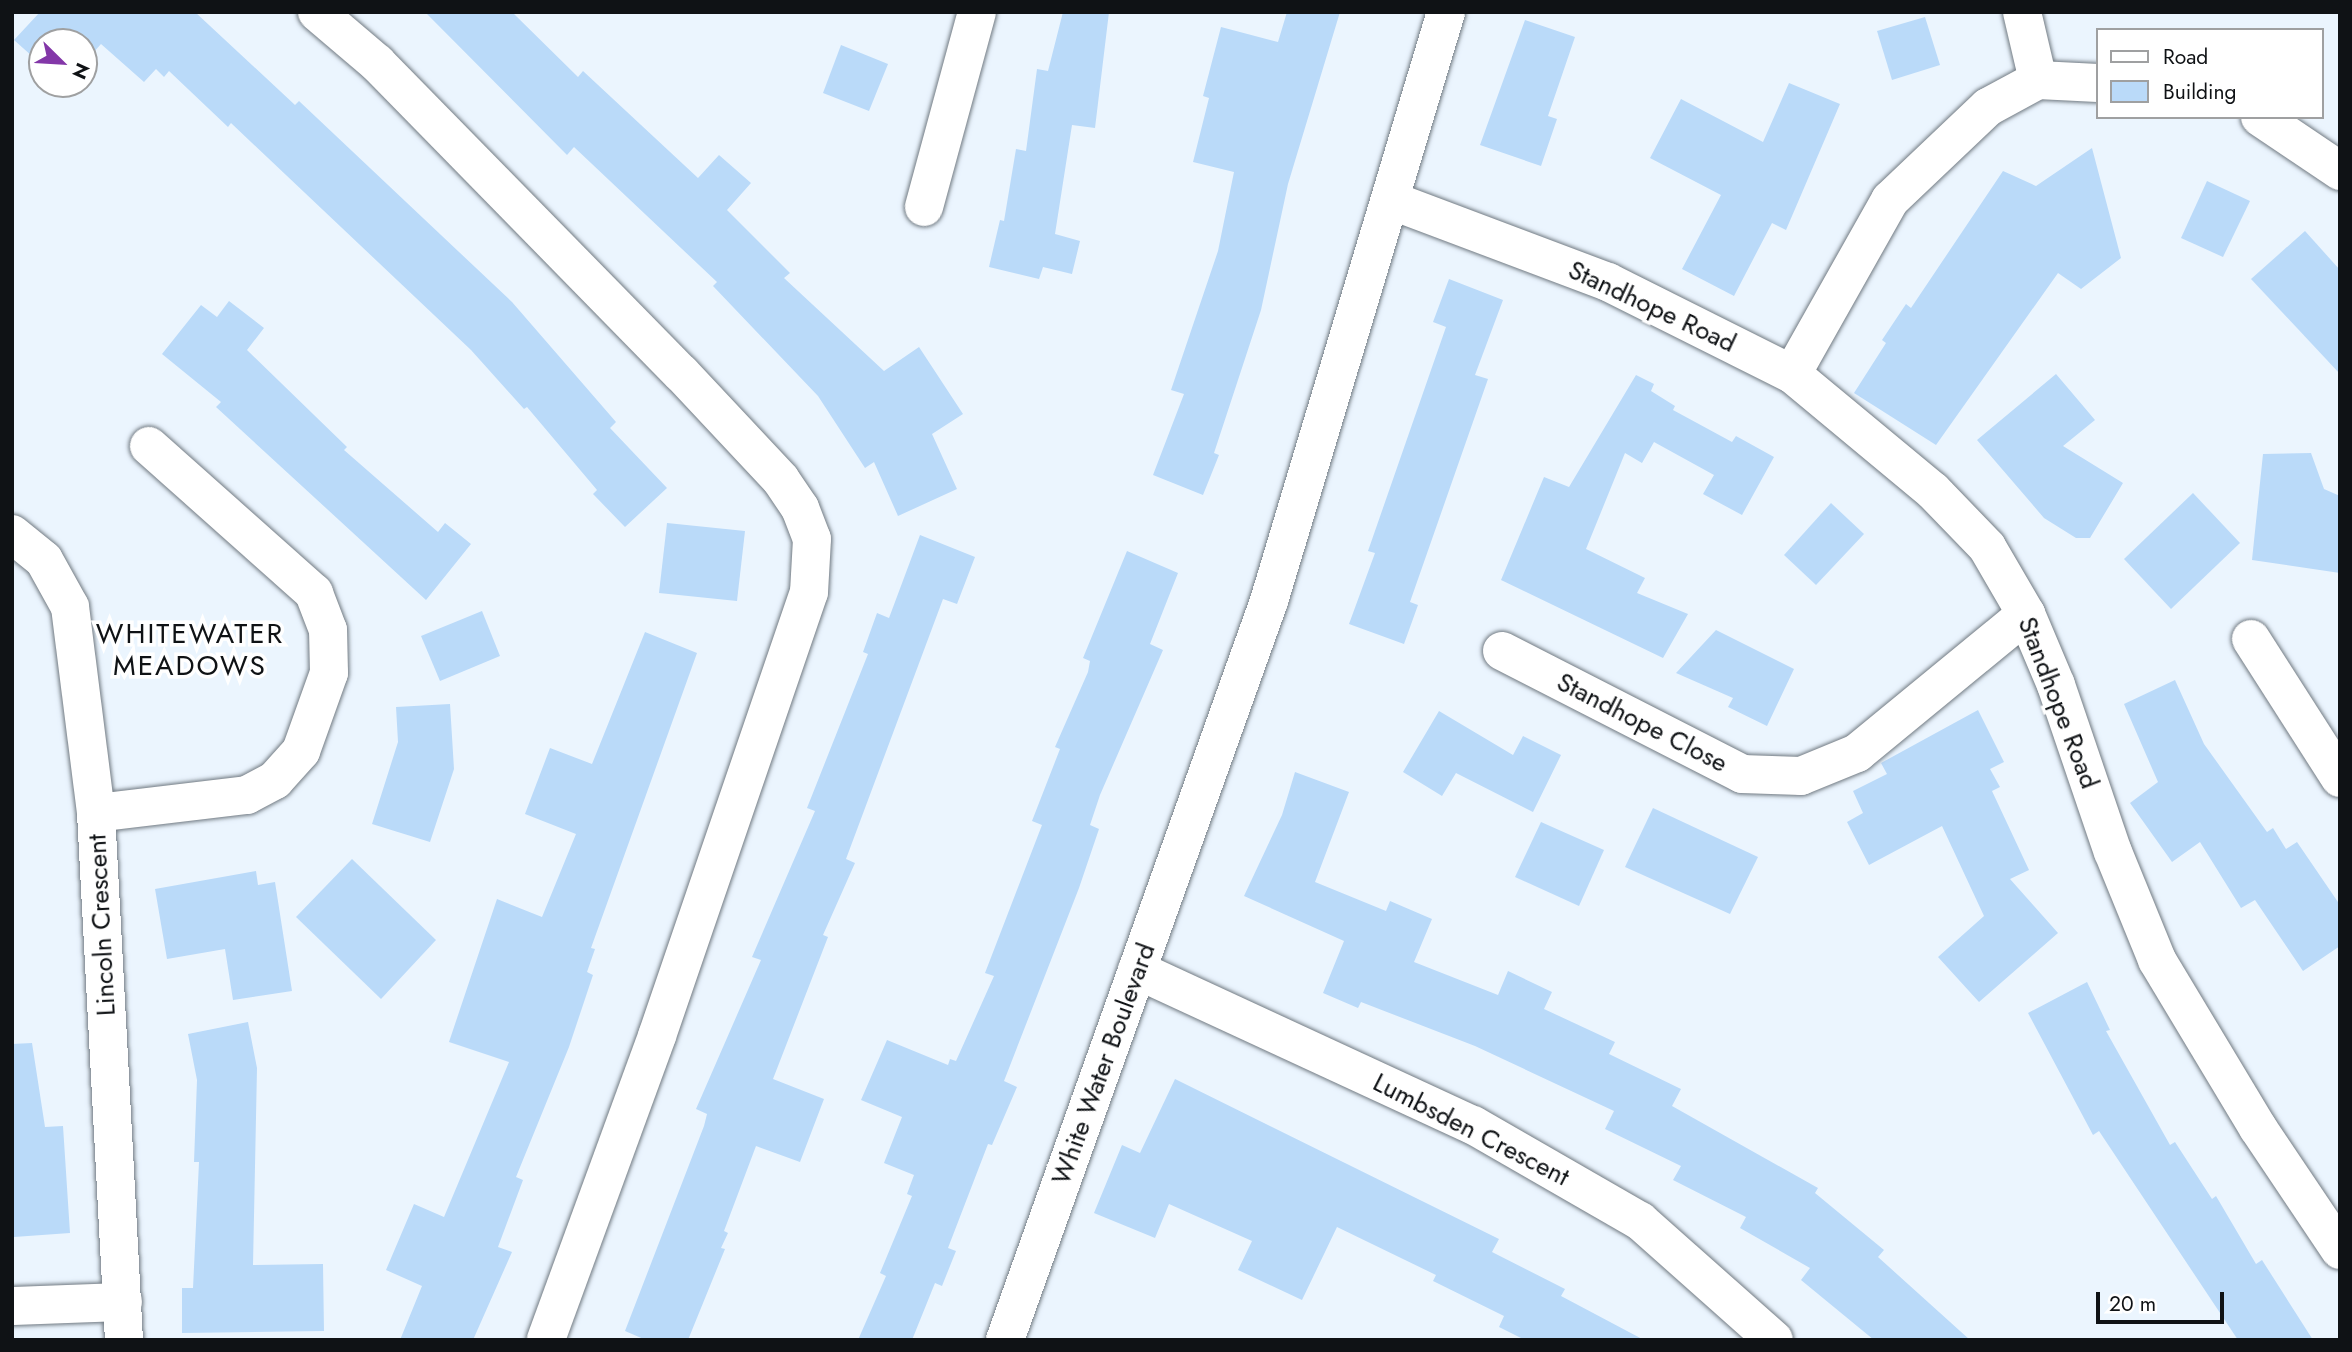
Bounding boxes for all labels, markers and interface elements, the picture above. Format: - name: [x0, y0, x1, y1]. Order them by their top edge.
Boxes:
- north arrow: [28, 28, 98, 98]
- legend: [2096, 28, 2324, 119]
- text: Road: [2163, 42, 2208, 72]
- text: N: [65, 59, 96, 83]
- text: Building: [2163, 77, 2236, 107]
- street label: Standhope Road: [1563, 255, 1741, 359]
- street label: Standhope Road: [2011, 613, 2105, 793]
- district label: WHITEWATER MEADOWS: [97, 617, 283, 683]
- street label: Standhope Close: [1552, 667, 1732, 779]
- street label: Lincoln Crescent: [82, 833, 122, 1017]
- street label: White Water Boulevard: [1046, 939, 1162, 1189]
- street label: Lumbsden Crescent: [1368, 1067, 1574, 1193]
- scale bar: [2100, 1278, 2228, 1322]
- text: 20 m: [2109, 1289, 2156, 1319]

